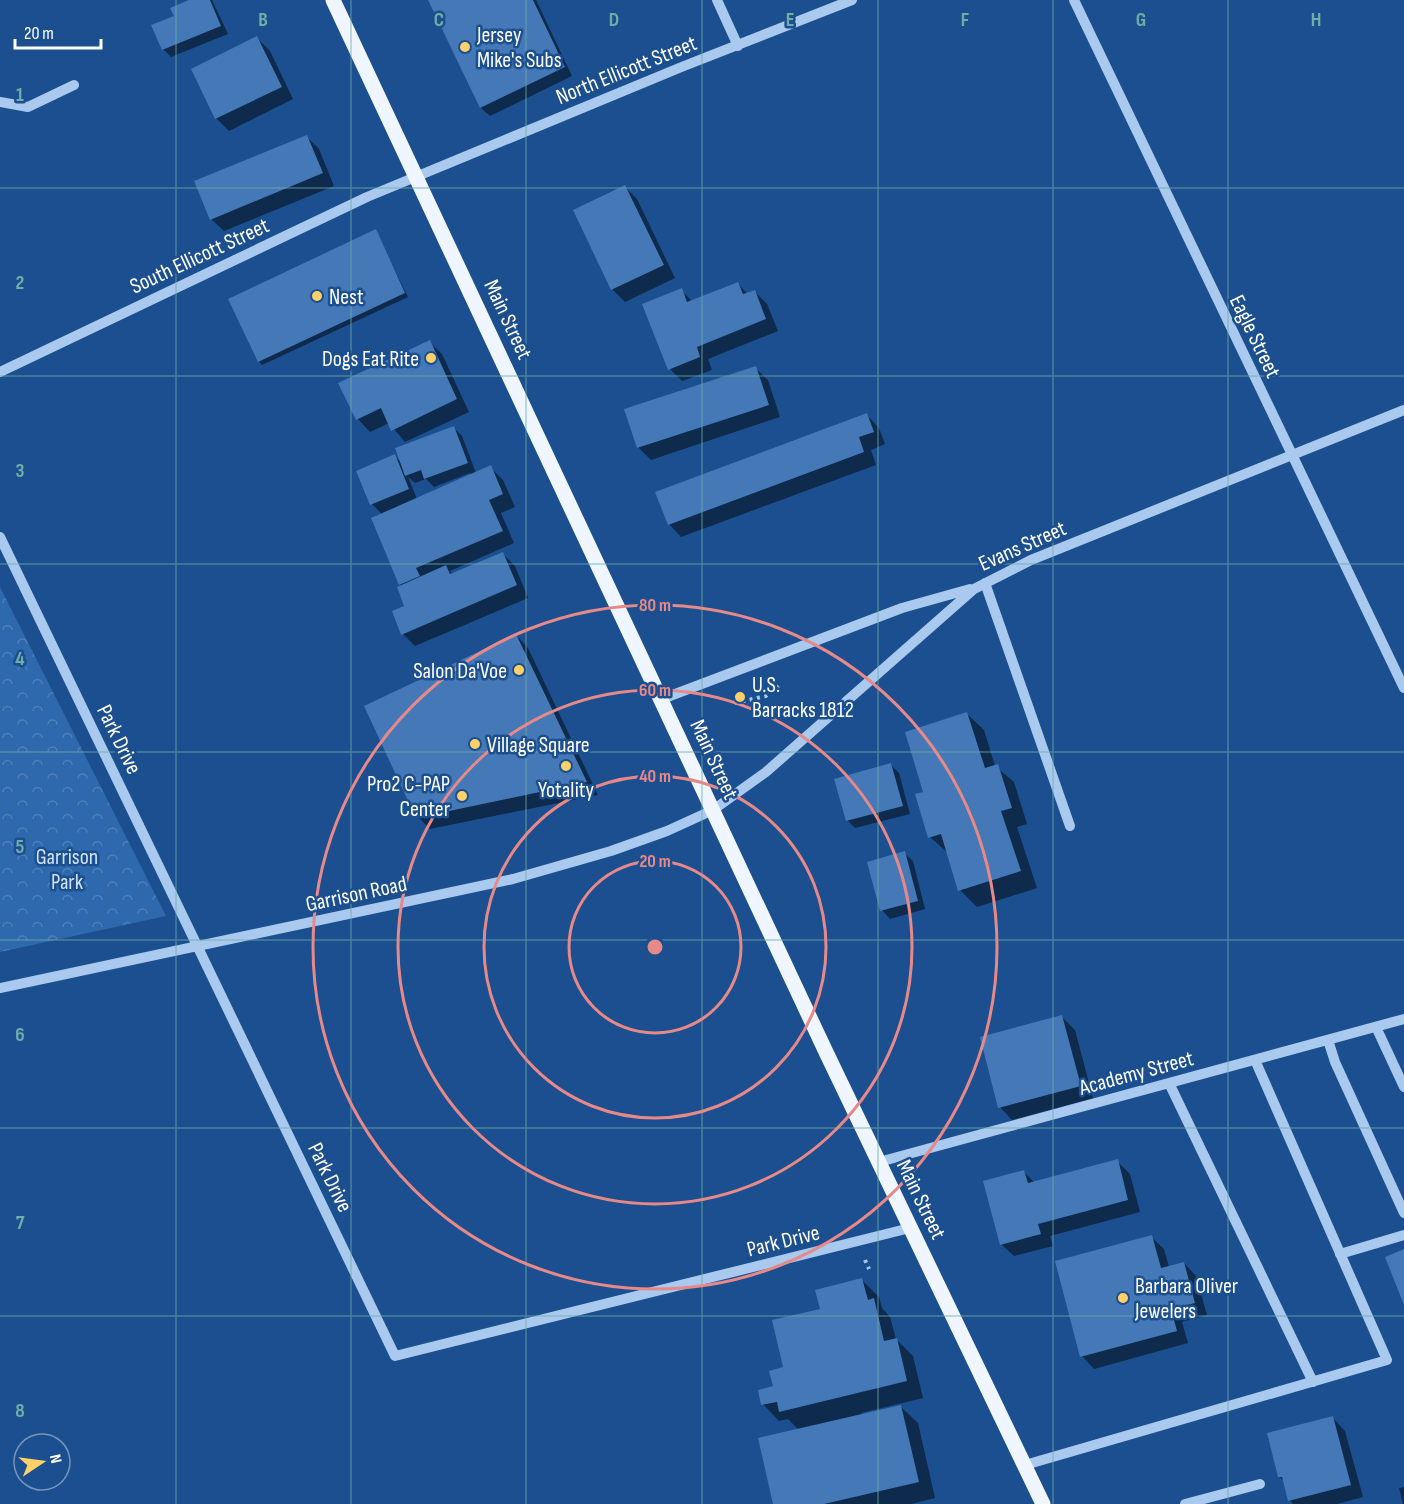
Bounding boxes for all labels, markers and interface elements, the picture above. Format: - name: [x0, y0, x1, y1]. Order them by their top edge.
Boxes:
- text: B: [258, 8, 268, 32]
- text: C: [434, 8, 444, 32]
- text: D: [609, 8, 619, 32]
- text: E: [786, 8, 794, 32]
- text: F: [961, 8, 969, 32]
- text: G: [1136, 8, 1146, 32]
- text: H: [1311, 8, 1321, 32]
- scale bar: [15, 12, 100, 50]
- place label: Jersey Mike's Subs: [476, 22, 562, 74]
- text: 20 m: [24, 23, 54, 44]
- street label: North Ellicott Street: [552, 30, 701, 111]
- marker: Jersey Mike's Subs: [458, 40, 472, 54]
- text: 1: [16, 83, 24, 107]
- street label: South Ellicott Street: [126, 212, 274, 300]
- text: 2: [16, 271, 24, 295]
- street label: Main Street: [477, 275, 538, 364]
- place label: Nest: [329, 284, 364, 311]
- marker: Nest: [310, 289, 324, 303]
- street label: Eagle Street: [1223, 291, 1286, 383]
- place label: Dogs Eat Rite: [322, 346, 419, 373]
- marker: Dogs Eat Rite: [424, 351, 438, 365]
- text: 3: [16, 459, 25, 483]
- street label: Evans Street: [975, 515, 1071, 578]
- text: 80 m: [639, 595, 671, 616]
- text: 4: [15, 647, 25, 671]
- place label: Salon Da'Voe: [413, 658, 507, 685]
- marker: Salon Da'Voe: [512, 663, 526, 677]
- place label: U.S. Barracks 1812: [752, 672, 854, 724]
- text: 60 m: [639, 680, 671, 701]
- marker: U.S. Barracks 1812: [733, 690, 747, 704]
- street label: Park Drive: [90, 700, 147, 779]
- street label: Main Street: [683, 715, 744, 804]
- place label: Village Square: [487, 732, 590, 759]
- marker: Village Square: [468, 737, 482, 751]
- marker: Yotality: [559, 759, 573, 773]
- text: 40 m: [639, 766, 671, 787]
- place label: Pro2 C-PAP Center: [367, 771, 450, 823]
- place label: Yotality: [538, 777, 595, 804]
- marker: Pro2 C-PAP Center: [455, 789, 469, 803]
- text: 5: [16, 835, 25, 859]
- park label: Garrison Park: [36, 844, 98, 896]
- text: 20 m: [639, 851, 671, 872]
- street label: Garrison Road: [303, 871, 409, 918]
- centre of rings: [645, 937, 665, 957]
- text: 6: [15, 1023, 25, 1047]
- street label: Academy Street: [1075, 1045, 1197, 1102]
- street label: Park Drive: [301, 1138, 358, 1217]
- street label: Main Street: [890, 1156, 952, 1244]
- text: 7: [16, 1211, 25, 1235]
- street label: Park Drive: [744, 1219, 823, 1264]
- place label: Barbara Oliver Jewelers: [1134, 1273, 1238, 1325]
- marker: Barbara Oliver Jewelers: [1116, 1291, 1130, 1305]
- text: 8: [15, 1399, 25, 1423]
- north arrow: [12, 1432, 72, 1492]
- text: N: [45, 1453, 65, 1465]

